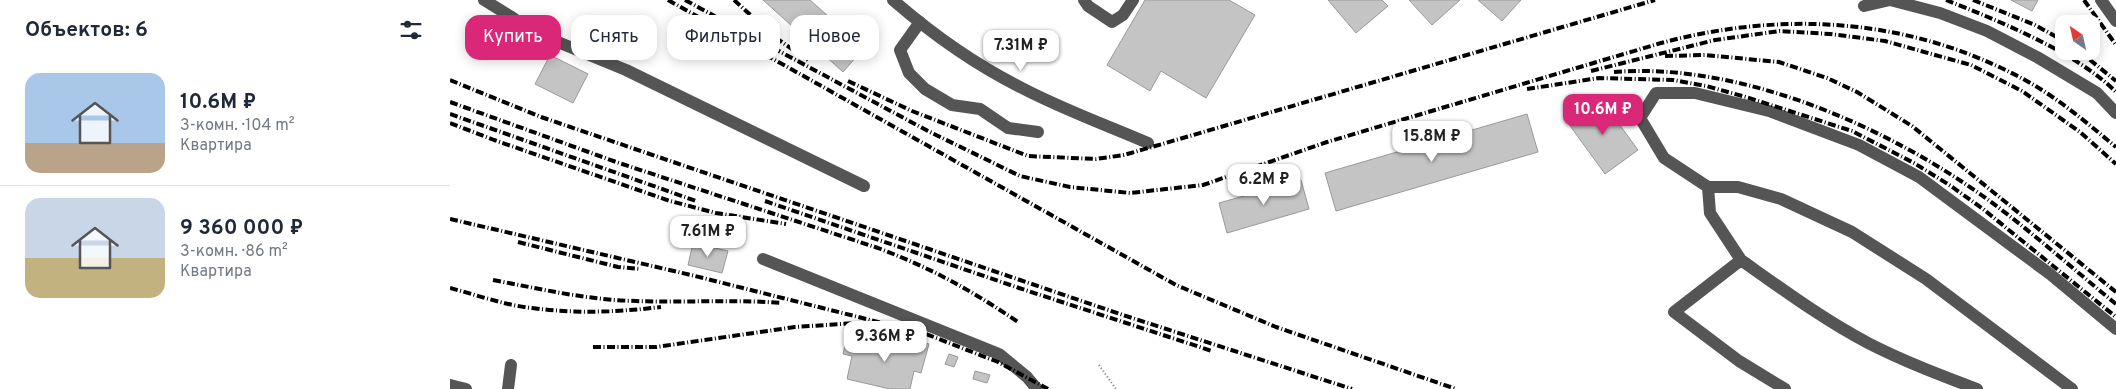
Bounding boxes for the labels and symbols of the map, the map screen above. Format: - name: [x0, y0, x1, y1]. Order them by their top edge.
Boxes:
- north arrow: [2055, 15, 2100, 60]
- pin: 7.31M ₽: [975, 30, 1067, 72]
- pin: 10.6M ₽: [1557, 94, 1649, 136]
- pin: 15.8M ₽: [1386, 120, 1478, 163]
- pin: 6.2M ₽: [1223, 164, 1305, 206]
- pin: 7.61M ₽: [662, 216, 754, 258]
- pin: 9.36M ₽: [839, 320, 931, 363]

